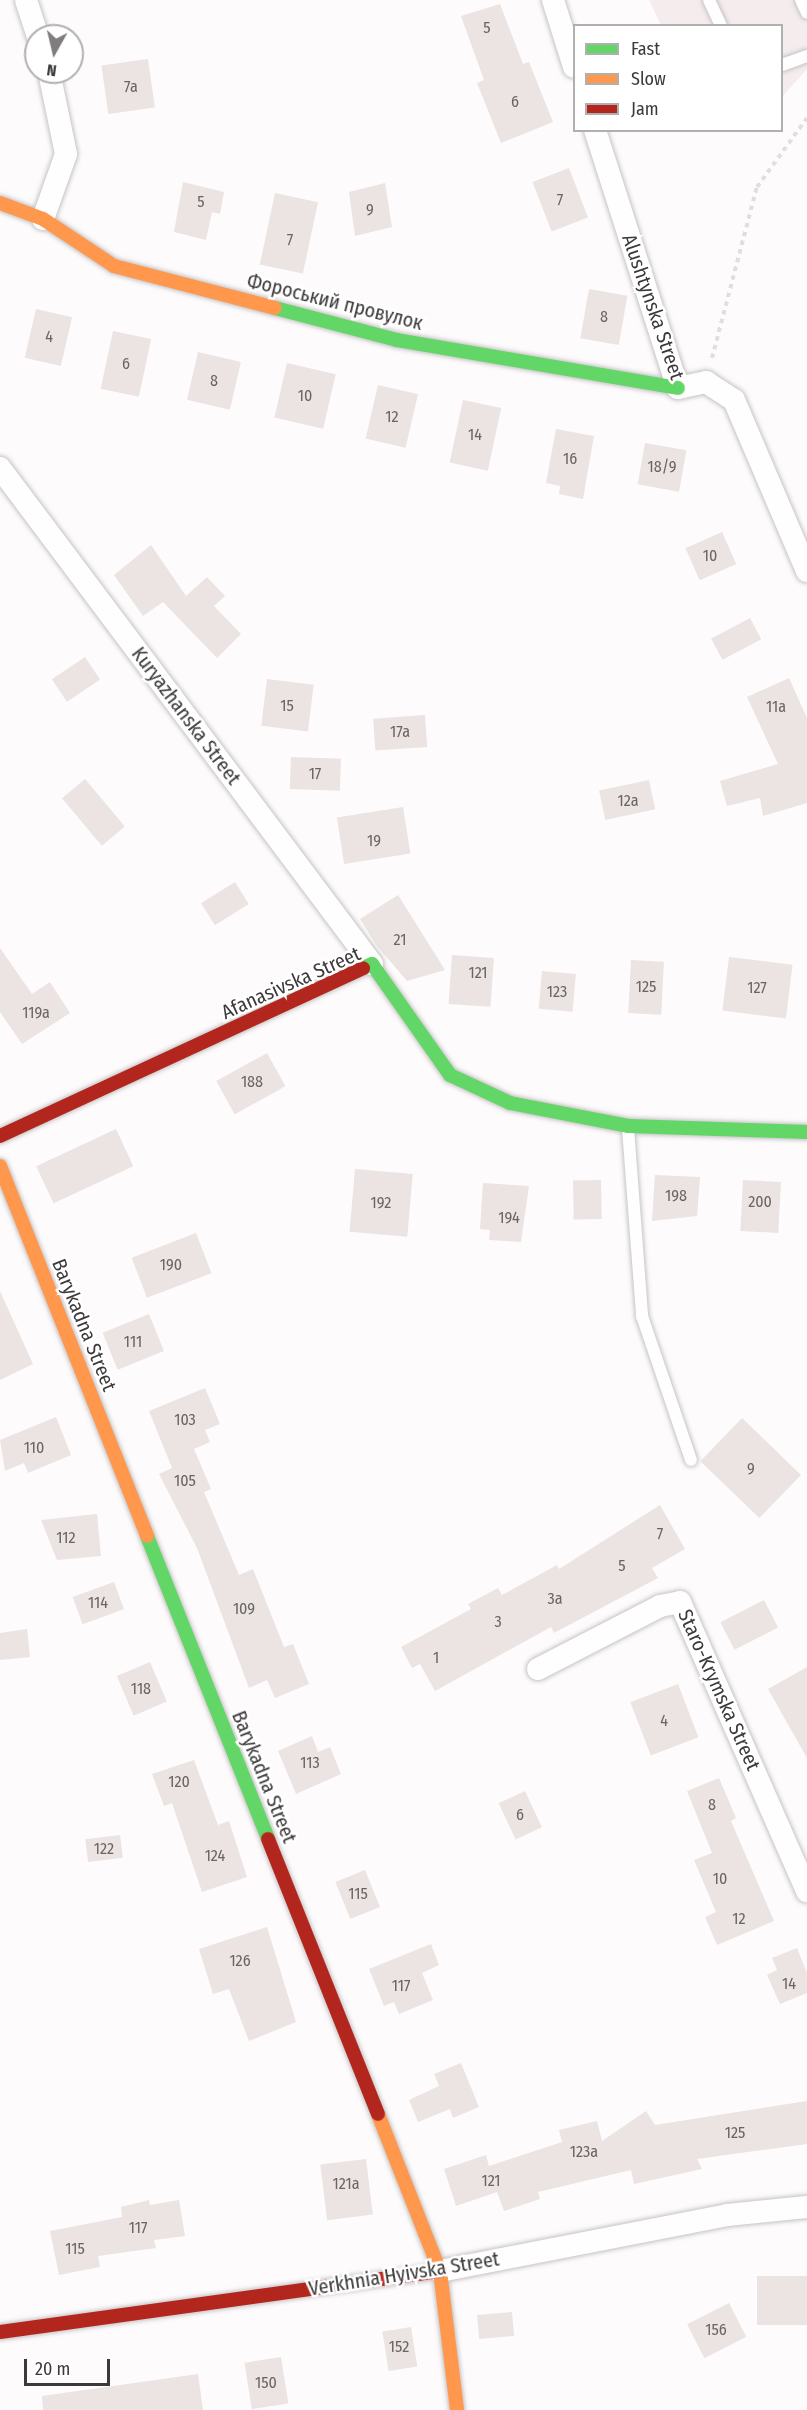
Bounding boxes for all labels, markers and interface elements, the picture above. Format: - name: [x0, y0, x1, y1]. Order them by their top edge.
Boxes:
- house number: 5: [483, 18, 491, 38]
- north arrow: [24, 24, 84, 84]
- legend: [573, 24, 783, 132]
- text: Fast: [631, 38, 660, 60]
- text: N: [46, 60, 58, 80]
- text: Slow: [631, 68, 666, 90]
- house number: 7а: [124, 77, 138, 97]
- house number: 6: [511, 92, 519, 112]
- text: Jam: [631, 98, 659, 120]
- house number: 7: [557, 190, 563, 210]
- house number: 5: [197, 192, 205, 212]
- house number: 9: [366, 200, 374, 220]
- house number: 7: [287, 230, 293, 250]
- street label: Alushtynska Street: [617, 231, 689, 383]
- street label: Фороський провулок: [245, 269, 425, 335]
- house number: 8: [600, 307, 608, 327]
- house number: 4: [45, 327, 53, 347]
- house number: 6: [122, 354, 130, 374]
- house number: 8: [210, 371, 218, 391]
- house number: 10: [298, 386, 312, 406]
- house number: 12: [385, 407, 399, 427]
- house number: 14: [468, 425, 482, 445]
- house number: 16: [563, 449, 577, 469]
- house number: 18/9: [648, 457, 676, 477]
- house number: 10: [703, 546, 717, 566]
- street label: Kuryazhanska Street: [126, 642, 246, 790]
- house number: 15: [280, 696, 294, 716]
- house number: 11а: [766, 697, 786, 717]
- house number: 17а: [390, 722, 410, 742]
- house number: 17: [309, 764, 321, 784]
- house number: 12а: [617, 791, 639, 811]
- house number: 19: [367, 831, 381, 851]
- house number: 21: [394, 930, 406, 950]
- street label: Afanasivska Street: [218, 942, 364, 1024]
- house number: 121: [468, 963, 488, 983]
- house number: 125: [636, 977, 656, 997]
- house number: 127: [747, 978, 767, 998]
- house number: 123: [547, 982, 567, 1002]
- house number: 119а: [22, 1003, 50, 1023]
- house number: 188: [241, 1072, 263, 1092]
- house number: 198: [665, 1186, 687, 1206]
- house number: 200: [748, 1192, 772, 1212]
- house number: 192: [371, 1193, 391, 1213]
- house number: 194: [498, 1208, 520, 1228]
- street label: Barykadna Street: [47, 1255, 121, 1395]
- house number: 190: [160, 1255, 182, 1275]
- house number: 111: [124, 1332, 142, 1352]
- house number: 103: [174, 1410, 196, 1430]
- house number: 110: [24, 1438, 44, 1458]
- house number: 9: [747, 1459, 755, 1479]
- house number: 105: [174, 1471, 196, 1491]
- house number: 7: [657, 1524, 663, 1544]
- house number: 112: [56, 1528, 76, 1548]
- house number: 5: [618, 1556, 626, 1576]
- house number: 3а: [547, 1589, 563, 1609]
- house number: 114: [88, 1593, 108, 1613]
- house number: 109: [233, 1599, 255, 1619]
- street label: Staro-Krymska Street: [673, 1606, 765, 1774]
- house number: 3: [494, 1612, 502, 1632]
- house number: 1: [433, 1648, 439, 1668]
- house number: 118: [131, 1679, 151, 1699]
- street label: Barykadna Street: [227, 1707, 301, 1847]
- house number: 4: [660, 1711, 668, 1731]
- house number: 113: [300, 1753, 320, 1773]
- house number: 120: [168, 1772, 190, 1792]
- house number: 8: [708, 1795, 716, 1815]
- house number: 6: [516, 1805, 524, 1825]
- house number: 122: [94, 1839, 114, 1859]
- house number: 124: [205, 1846, 225, 1866]
- house number: 10: [713, 1869, 727, 1889]
- house number: 115: [348, 1884, 368, 1904]
- house number: 12: [732, 1909, 746, 1929]
- house number: 126: [229, 1951, 251, 1971]
- house number: 14: [782, 1974, 796, 1994]
- house number: 117: [392, 1976, 410, 1996]
- house number: 125: [725, 2123, 745, 2143]
- house number: 123а: [570, 2142, 598, 2162]
- house number: 121: [481, 2171, 501, 2191]
- house number: 121а: [332, 2174, 360, 2194]
- house number: 117: [129, 2218, 147, 2238]
- house number: 115: [65, 2239, 85, 2259]
- street label: Verkhnia Hyivska Street: [307, 2247, 501, 2301]
- house number: 156: [705, 2320, 727, 2340]
- house number: 152: [389, 2337, 409, 2357]
- scale bar: [27, 2347, 112, 2385]
- text: 20 m: [35, 2358, 70, 2380]
- house number: 150: [255, 2373, 277, 2393]

